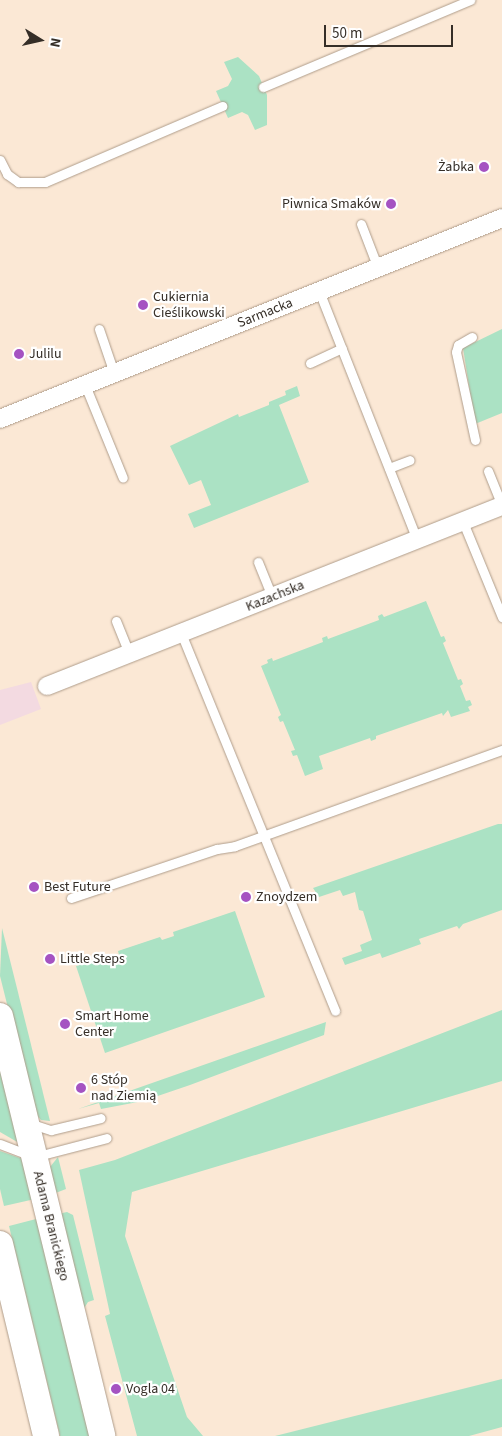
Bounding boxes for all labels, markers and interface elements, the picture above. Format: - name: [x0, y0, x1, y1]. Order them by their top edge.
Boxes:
- north arrow: [15, 15, 65, 65]
- scale bar: [327, 15, 456, 47]
- text: 50 m: [332, 23, 362, 44]
- text: N: [44, 36, 65, 49]
- place label: Żabka: [438, 159, 474, 175]
- marker: Żabka: [478, 161, 490, 173]
- place label: Piwnica Smaków: [282, 196, 381, 212]
- marker: Piwnica Smaków: [385, 198, 397, 210]
- place label: Cukiernia Cieślikowski: [153, 289, 225, 322]
- street label: Sarmacka: [235, 294, 295, 332]
- marker: Cukiernia Cieślikowski: [137, 299, 149, 311]
- place label: Julilu: [29, 346, 62, 362]
- marker: Julilu: [13, 348, 25, 360]
- street label: Kazachska: [243, 577, 307, 615]
- place label: Best Future: [44, 879, 111, 895]
- marker: Best Future: [28, 881, 40, 893]
- place label: Znoydzem: [256, 889, 317, 905]
- marker: Znoydzem: [240, 891, 252, 903]
- place label: Little Steps: [60, 951, 125, 967]
- marker: Little Steps: [44, 953, 56, 965]
- place label: Smart Home Center: [75, 1008, 149, 1040]
- marker: Smart Home Center: [59, 1018, 71, 1030]
- place label: 6 Stóp nad Ziemią: [91, 1072, 156, 1104]
- marker: 6 Stóp nad Ziemią: [75, 1082, 87, 1094]
- street label: Adama Branickiego: [29, 1169, 73, 1283]
- place label: Vogla 04: [126, 1381, 175, 1397]
- marker: Vogla 04: [110, 1383, 122, 1395]

